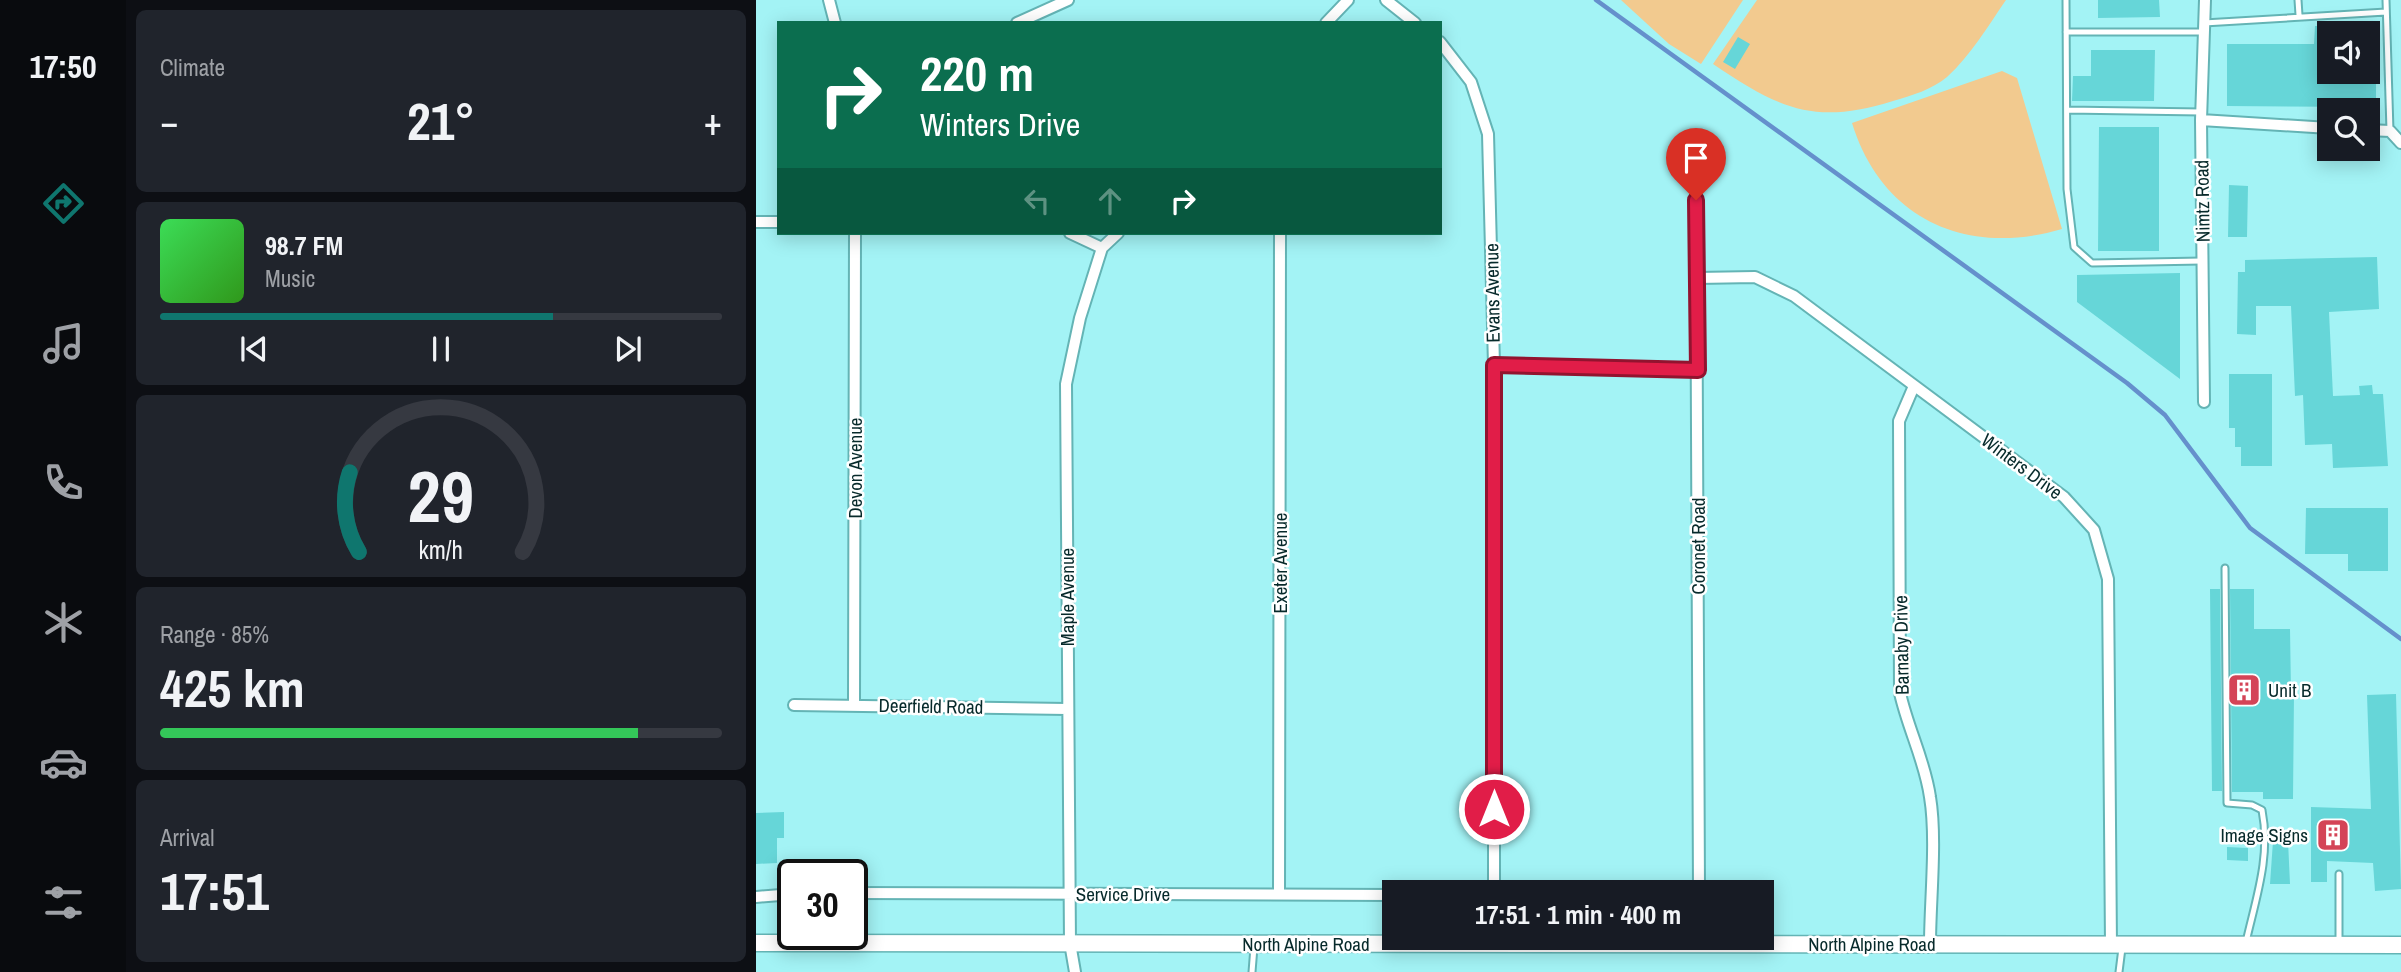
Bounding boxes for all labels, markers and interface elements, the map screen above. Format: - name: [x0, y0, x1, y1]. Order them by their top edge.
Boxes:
- map controls: [2317, 21, 2380, 161]
- button: sound: [2317, 21, 2380, 84]
- text: 220 m: [920, 40, 1034, 106]
- text: 17:50: [29, 45, 97, 88]
- icon: right: [805, 49, 896, 140]
- text: Climate: [160, 52, 225, 83]
- text: 21°: [407, 86, 475, 156]
- text: −: [160, 96, 178, 147]
- text: +: [704, 96, 722, 147]
- button: search: [2317, 98, 2380, 161]
- text: Winters Drive: [920, 103, 1080, 146]
- pin: [1666, 128, 1726, 200]
- icon: arrive: [1677, 139, 1715, 177]
- street label: Nimtz Road: [2188, 160, 2216, 242]
- icon: directions: [39, 179, 88, 228]
- icon: left: [1018, 182, 1056, 220]
- icon: ahead: [1091, 182, 1129, 220]
- icon: right: [1164, 182, 1202, 220]
- text: 98.7 FM: [265, 228, 343, 263]
- street label: Evans Avenue: [1478, 243, 1506, 343]
- text: Music: [265, 263, 315, 294]
- icon: music: [39, 319, 88, 368]
- icon: previous: [235, 330, 273, 368]
- icon: pause: [422, 330, 460, 368]
- icon: next: [609, 330, 647, 368]
- street label: Devon Avenue: [842, 417, 868, 519]
- street label: Winters Drive: [1976, 427, 2068, 505]
- text: 29: [408, 447, 474, 545]
- icon: phone: [39, 458, 88, 507]
- street label: Coronet Road: [1685, 498, 1711, 595]
- street label: Exeter Avenue: [1267, 512, 1293, 614]
- text: km/h: [419, 533, 463, 567]
- street label: Maple Avenue: [1054, 548, 1080, 646]
- street label: Barnaby Drive: [1887, 595, 1915, 695]
- icon: climate: [39, 598, 88, 647]
- text: Range · 85%: [160, 619, 269, 650]
- text: 425 km: [160, 653, 305, 723]
- building icon: Unit B: [2225, 671, 2263, 709]
- place label: Unit B: [2268, 677, 2311, 703]
- street label: Deerfield Road: [878, 692, 984, 720]
- icon: car: [39, 738, 88, 787]
- position arrow: [1457, 772, 1531, 846]
- building icon: Image Signs: [2314, 816, 2352, 854]
- text: Arrival: [160, 822, 215, 853]
- place label: Image Signs: [2221, 822, 2308, 848]
- text: 17:51: [160, 856, 269, 926]
- speed limit sign: 30: [777, 859, 868, 950]
- icon: filters: [39, 878, 88, 927]
- street label: Service Drive: [1076, 881, 1170, 907]
- text: 17:51 · 1 min · 400 m: [1475, 897, 1681, 932]
- street label: North Alpine Road: [1242, 931, 1370, 957]
- street label: North Alpine Road: [1808, 931, 1936, 957]

